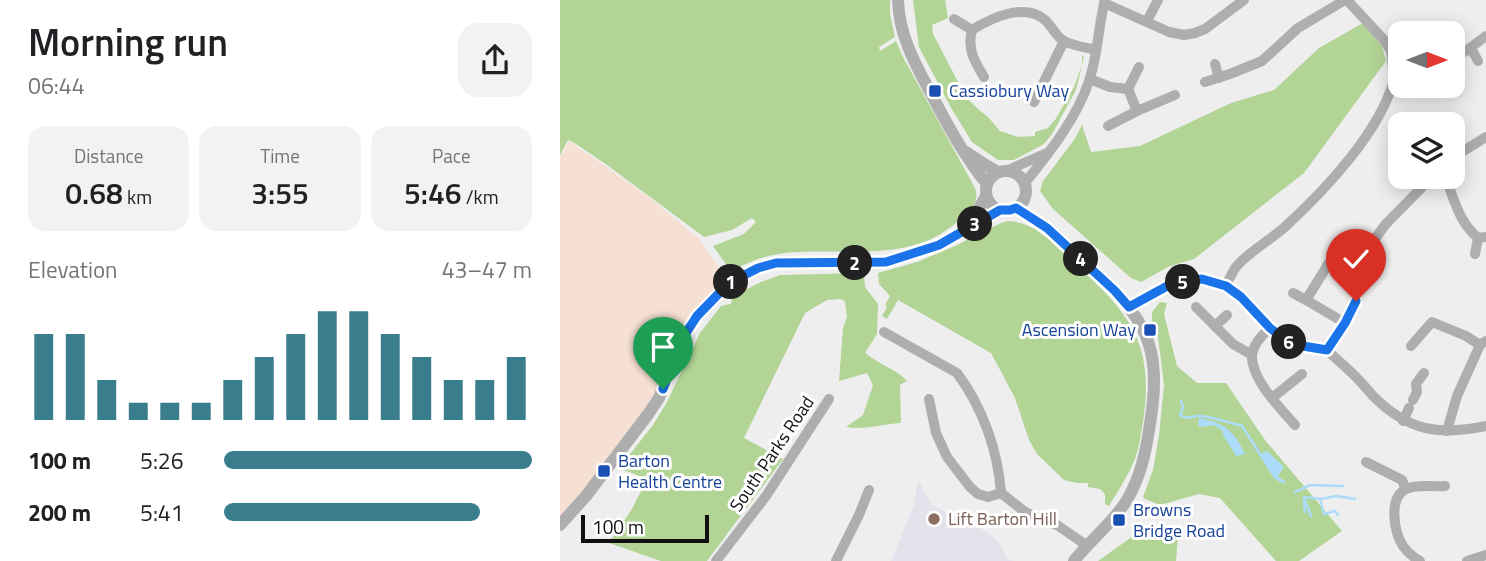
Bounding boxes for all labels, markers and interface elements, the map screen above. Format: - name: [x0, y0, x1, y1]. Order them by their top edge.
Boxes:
- text: Morning run: [28, 13, 228, 71]
- north arrow: [1388, 21, 1465, 98]
- map controls: [1388, 21, 1465, 189]
- button: share: [458, 23, 532, 97]
- text: 06:44: [28, 68, 85, 103]
- place label: Cassiobury Way: [949, 77, 1070, 104]
- marker: Cassiobury Way: [927, 83, 943, 99]
- button: layers: [1388, 112, 1465, 189]
- text: Distance: [74, 141, 143, 170]
- text: Time: [260, 141, 300, 170]
- text: Pace: [432, 141, 471, 170]
- text: 0.68: [65, 170, 123, 216]
- text: 3:55: [251, 170, 309, 216]
- text: 5:46: [404, 170, 462, 216]
- text: km: [123, 182, 152, 211]
- text: /km: [462, 182, 499, 211]
- pin: 3: [958, 206, 992, 242]
- text: 3: [969, 209, 980, 238]
- pin: [1326, 229, 1386, 301]
- icon: check: [1337, 240, 1375, 278]
- pin: 4: [1064, 242, 1098, 276]
- text: 4: [1075, 244, 1086, 273]
- pin: 2: [838, 246, 872, 280]
- text: 2: [849, 248, 860, 277]
- text: Elevation: [28, 252, 117, 287]
- text: 43–47 m: [442, 252, 532, 287]
- pin: 1: [714, 264, 748, 300]
- pin: 5: [1166, 264, 1200, 300]
- text: 1: [725, 267, 736, 296]
- text: 5: [1177, 267, 1188, 296]
- place label: Ascension Way: [1022, 316, 1136, 343]
- pin: [633, 317, 693, 389]
- marker: Ascension Way: [1142, 322, 1158, 338]
- pin: 6: [1272, 324, 1306, 360]
- text: 6: [1283, 327, 1294, 356]
- icon: arrive: [644, 328, 682, 366]
- street label: South Parks Road: [723, 390, 820, 517]
- text: 100 m: [28, 443, 91, 478]
- text: 5:26: [140, 443, 184, 478]
- place label: Barton Health Centre: [618, 447, 722, 495]
- marker: Barton Health Centre: [596, 463, 612, 479]
- text: 200 m: [28, 495, 91, 530]
- text: 5:41: [140, 495, 184, 530]
- place label: Browns Bridge Road: [1133, 496, 1225, 544]
- place label: Lift Barton Hill: [948, 505, 1057, 532]
- marker: Lift Barton Hill: [926, 511, 942, 527]
- scale bar: [581, 512, 709, 544]
- text: 100 m: [592, 512, 644, 541]
- marker: Browns Bridge Road: [1111, 512, 1127, 528]

